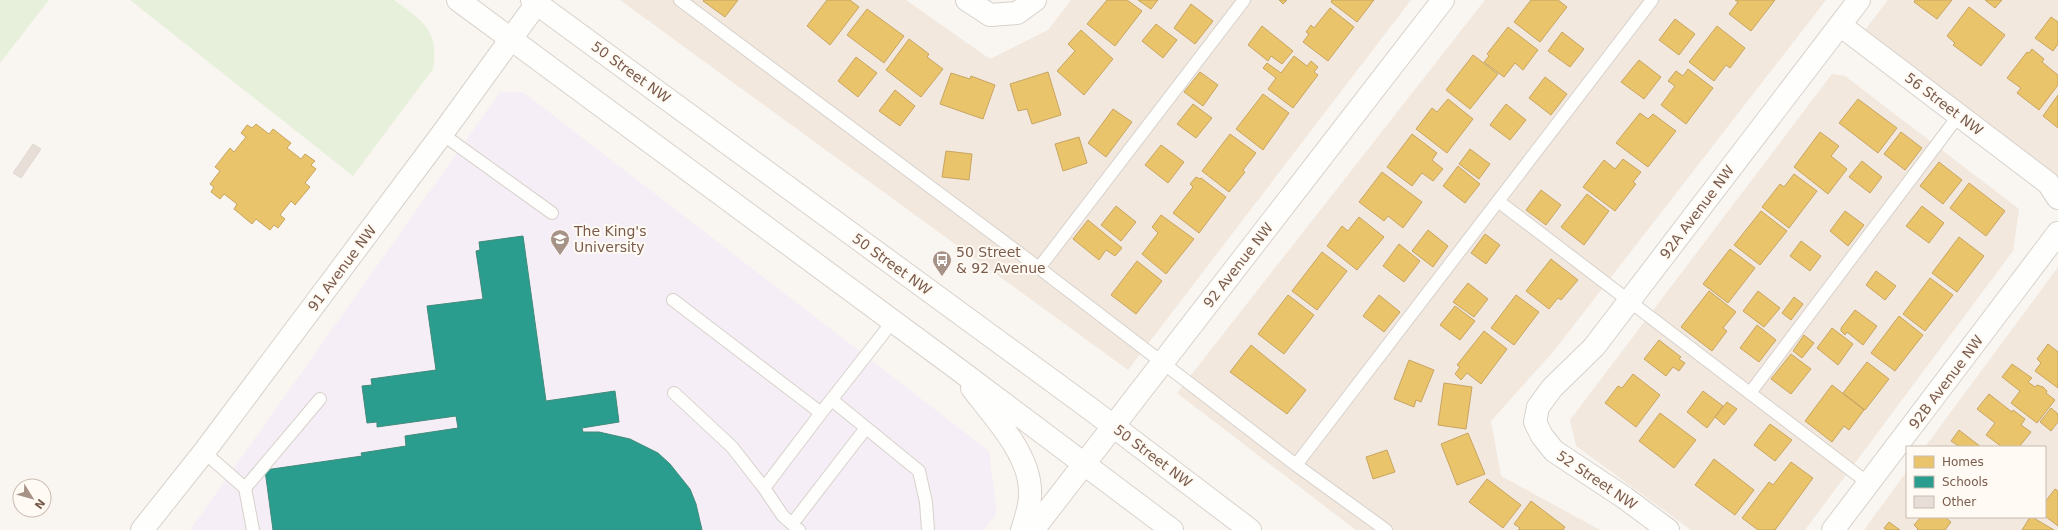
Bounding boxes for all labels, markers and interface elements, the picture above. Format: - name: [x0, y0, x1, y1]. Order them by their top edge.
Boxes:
- street label: 50 Street NW: [588, 38, 674, 106]
- street label: 56 Street NW: [1902, 69, 1986, 139]
- street label: 92A Avenue NW: [1657, 162, 1737, 262]
- street label: 92 Avenue NW: [1200, 219, 1276, 311]
- street label: 91 Avenue NW: [305, 222, 379, 314]
- place label: The King's University: [573, 223, 646, 255]
- school or university icon: The King's University: [549, 228, 571, 256]
- street label: 50 Street NW: [849, 230, 935, 298]
- place label: 50 Street & 92 Avenue: [956, 244, 1046, 276]
- bus stop icon: 50 Street & 92 Avenue: [931, 249, 953, 277]
- street label: 92B Avenue NW: [1906, 332, 1986, 432]
- street label: 50 Street NW: [1111, 421, 1195, 491]
- legend: [1906, 446, 2046, 518]
- street label: 52 Street NW: [1554, 447, 1640, 513]
- text: Homes: [1942, 455, 1984, 469]
- text: Schools: [1942, 475, 1988, 489]
- north arrow: [12, 478, 52, 518]
- text: Other: [1942, 495, 1976, 509]
- text: N: [32, 496, 48, 511]

